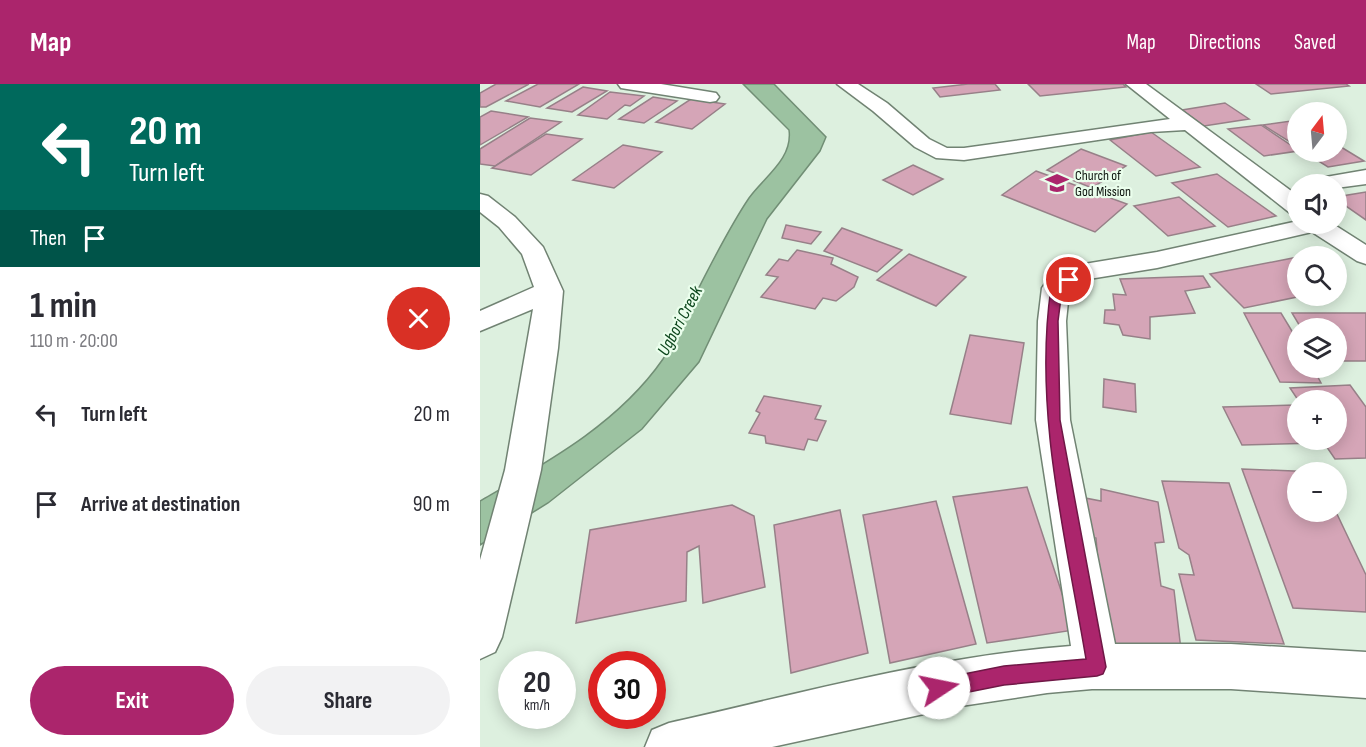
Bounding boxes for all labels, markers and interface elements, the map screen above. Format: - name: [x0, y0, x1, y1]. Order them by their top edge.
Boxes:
- text: Map: [30, 26, 71, 59]
- text: Map: [1126, 30, 1156, 55]
- text: Directions: [1189, 30, 1261, 55]
- text: Saved: [1294, 30, 1336, 55]
- north arrow: [1287, 102, 1347, 162]
- map controls: [1287, 102, 1347, 522]
- text: 20 m: [129, 106, 202, 157]
- icon: left: [30, 108, 108, 186]
- text: Turn left: [129, 157, 205, 189]
- place label: Church of God Mission: [1075, 167, 1131, 200]
- school or university icon: Church of God Mission: [1044, 170, 1070, 196]
- button: sound: [1287, 174, 1347, 234]
- icon: arrive: [78, 222, 111, 255]
- text: Then: [30, 225, 66, 252]
- button: search: [1287, 246, 1347, 306]
- pin: [1043, 254, 1094, 305]
- icon: arrive: [1052, 263, 1085, 296]
- water label: Ugbori Creek: [653, 281, 708, 359]
- text: 1 min: [30, 285, 97, 328]
- button: close: [387, 287, 450, 350]
- button: layers: [1287, 318, 1347, 378]
- text: 110 m · 20:00: [30, 329, 118, 353]
- button: +: [1287, 390, 1347, 450]
- icon: left: [30, 398, 63, 431]
- text: Turn left: [81, 401, 147, 428]
- text: 20 m: [414, 401, 450, 428]
- button: −: [1287, 462, 1347, 522]
- icon: arrive: [30, 488, 63, 521]
- text: Arrive at destination: [81, 491, 240, 518]
- text: 90 m: [413, 491, 450, 518]
- speed limit sign: 30: [588, 651, 666, 729]
- position arrow: [907, 656, 971, 720]
- text: 20: [523, 665, 551, 701]
- button: Exit: [30, 666, 234, 735]
- button: Share: [246, 666, 450, 735]
- text: km/h: [524, 696, 550, 715]

